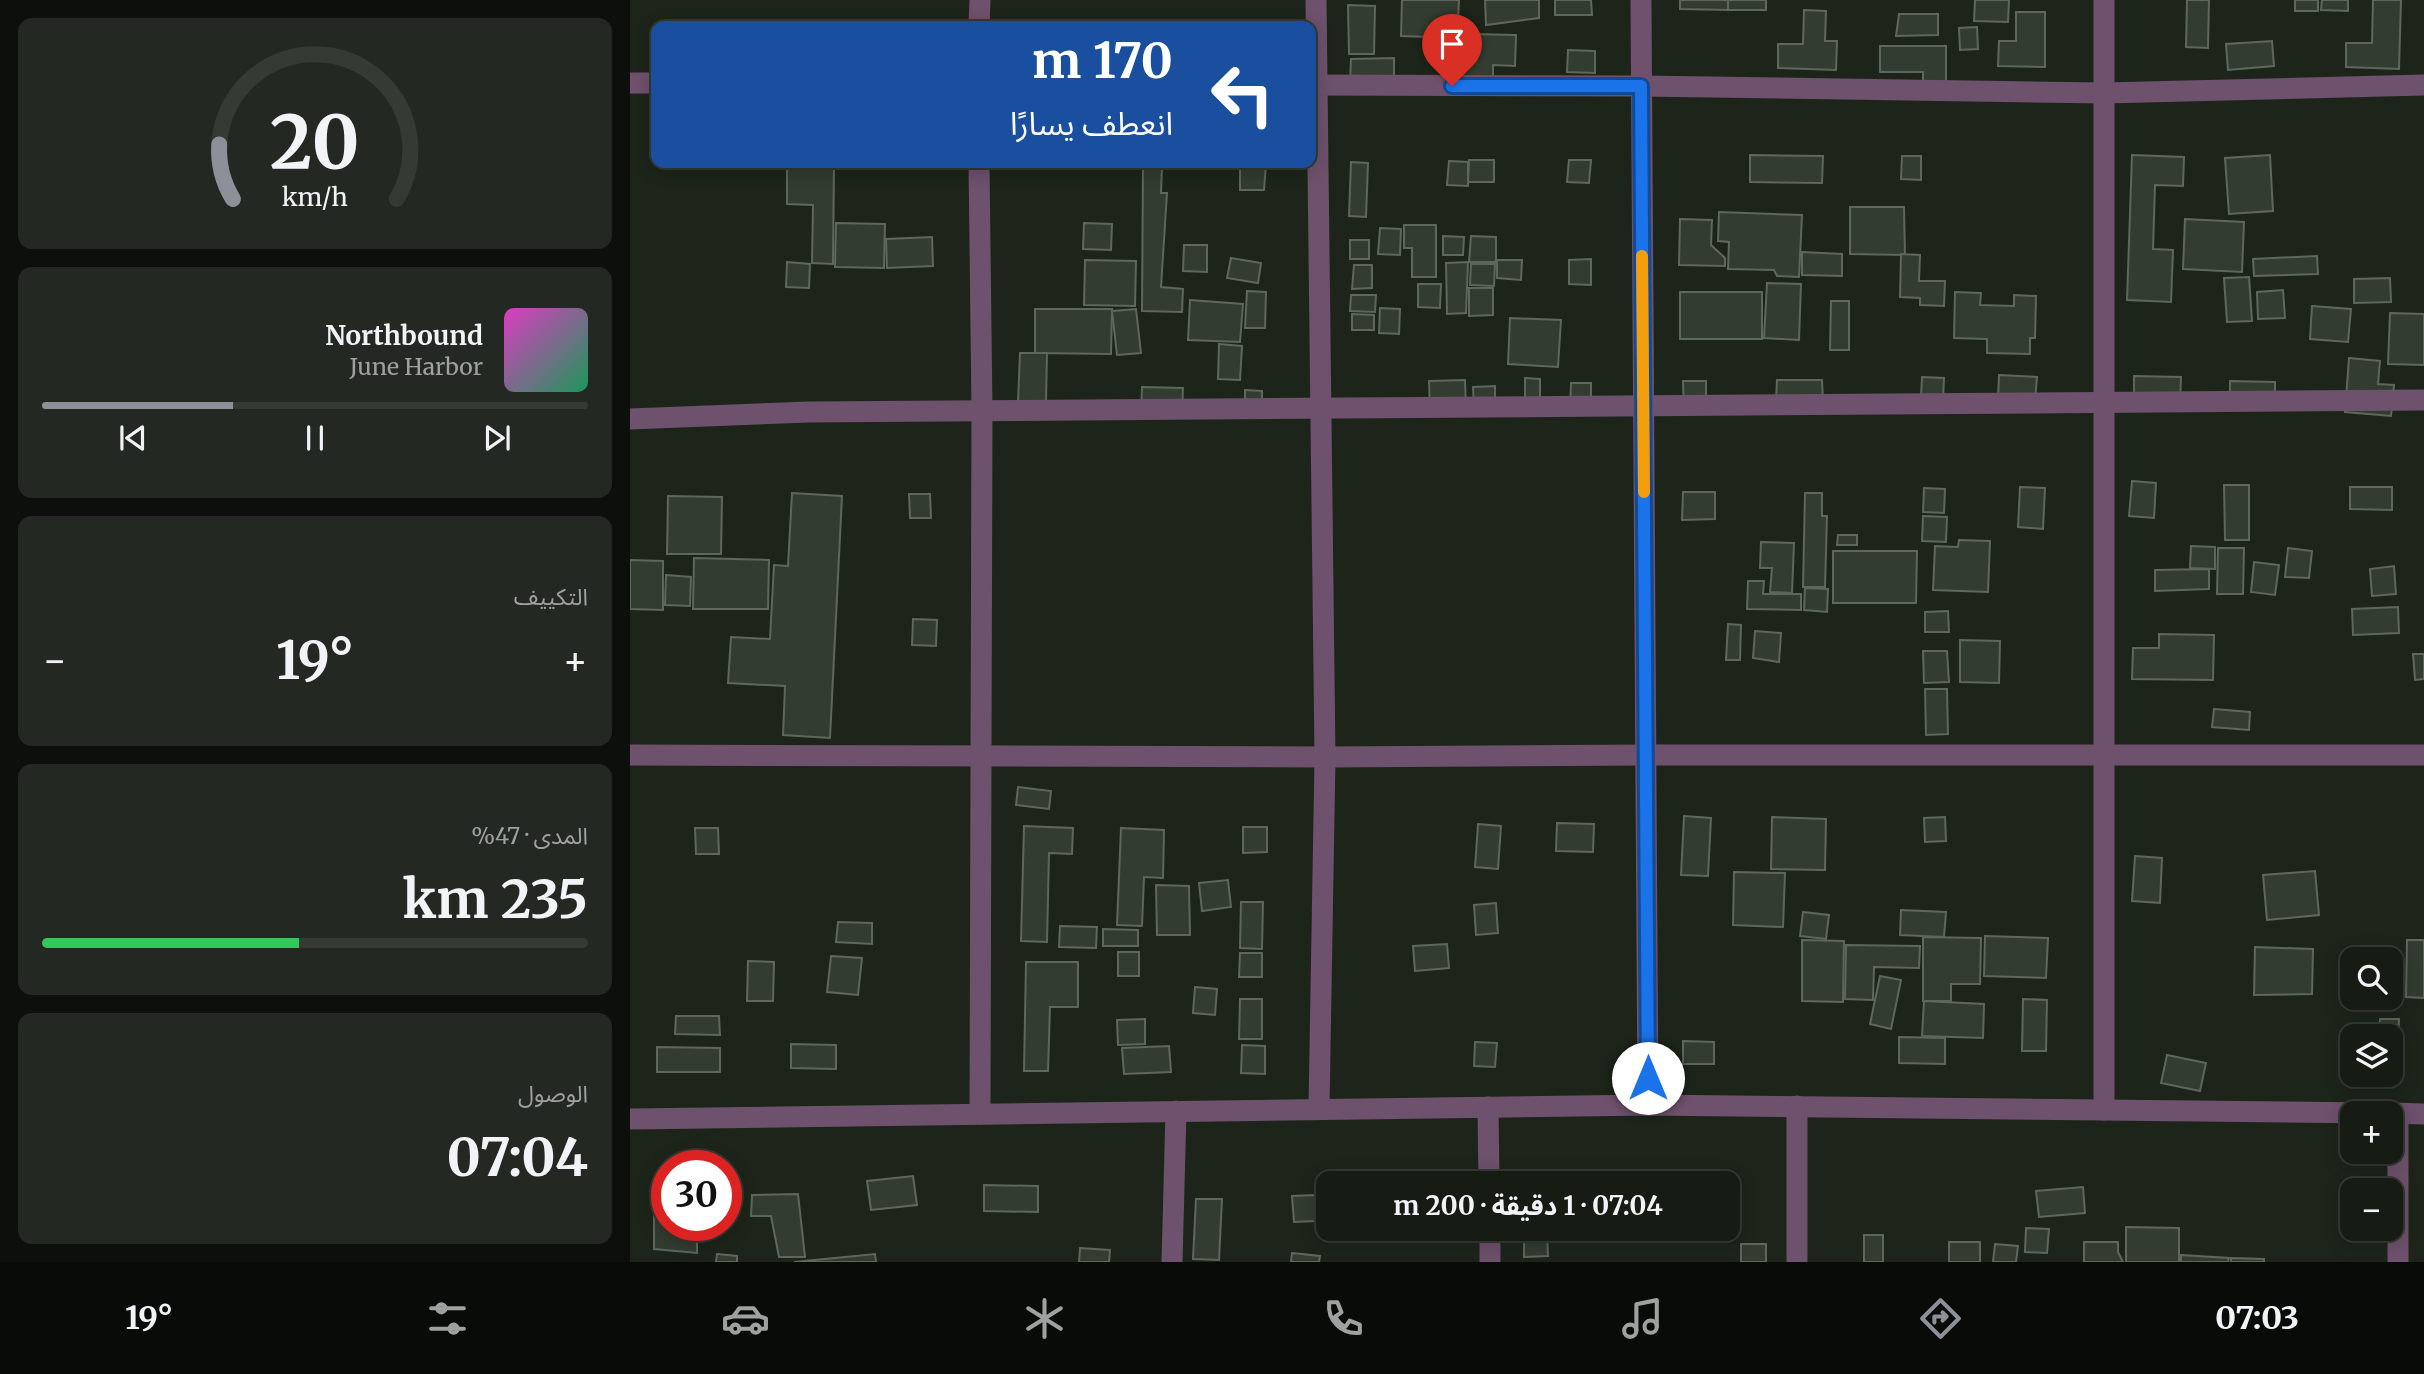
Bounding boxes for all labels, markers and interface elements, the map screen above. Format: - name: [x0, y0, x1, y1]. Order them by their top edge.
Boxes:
- pin: [1422, 14, 1482, 86]
- icon: arrive: [1433, 25, 1471, 63]
- text: 170 m: [1032, 30, 1173, 91]
- icon: left: [1197, 49, 1288, 140]
- text: 20: [270, 98, 360, 190]
- text: انعطف يسارًا: [1010, 104, 1173, 144]
- text: km/h: [282, 181, 348, 213]
- text: Northbound: [325, 319, 483, 352]
- text: June Harbor: [350, 352, 483, 381]
- icon: previous: [114, 419, 152, 457]
- icon: pause: [296, 419, 334, 457]
- icon: next: [478, 419, 516, 457]
- text: التكييف: [514, 582, 588, 611]
- text: 19°: [276, 628, 354, 693]
- text: −: [42, 637, 67, 684]
- text: +: [563, 637, 588, 684]
- text: المدى · 47%: [471, 821, 588, 850]
- text: 235 km: [402, 867, 588, 932]
- map controls: [2340, 947, 2403, 1241]
- button: search: [2340, 947, 2403, 1010]
- button: layers: [2340, 1024, 2403, 1087]
- position arrow: [1611, 1041, 1685, 1115]
- text: الوصول: [518, 1079, 588, 1108]
- button: +: [2340, 1101, 2403, 1164]
- text: 07:04: [446, 1125, 588, 1190]
- speed limit sign: 30: [651, 1150, 742, 1241]
- button: −: [2340, 1178, 2403, 1241]
- text: 07:04 · 1 دقيقة · 200 m: [1393, 1189, 1663, 1222]
- icon: filters: [423, 1294, 472, 1343]
- icon: car: [721, 1294, 770, 1343]
- icon: climate: [1020, 1294, 1069, 1343]
- icon: phone: [1319, 1294, 1368, 1343]
- icon: music: [1618, 1294, 1667, 1343]
- icon: directions: [1916, 1294, 1965, 1343]
- text: 19°: [125, 1298, 173, 1338]
- text: 07:03: [2215, 1298, 2299, 1338]

